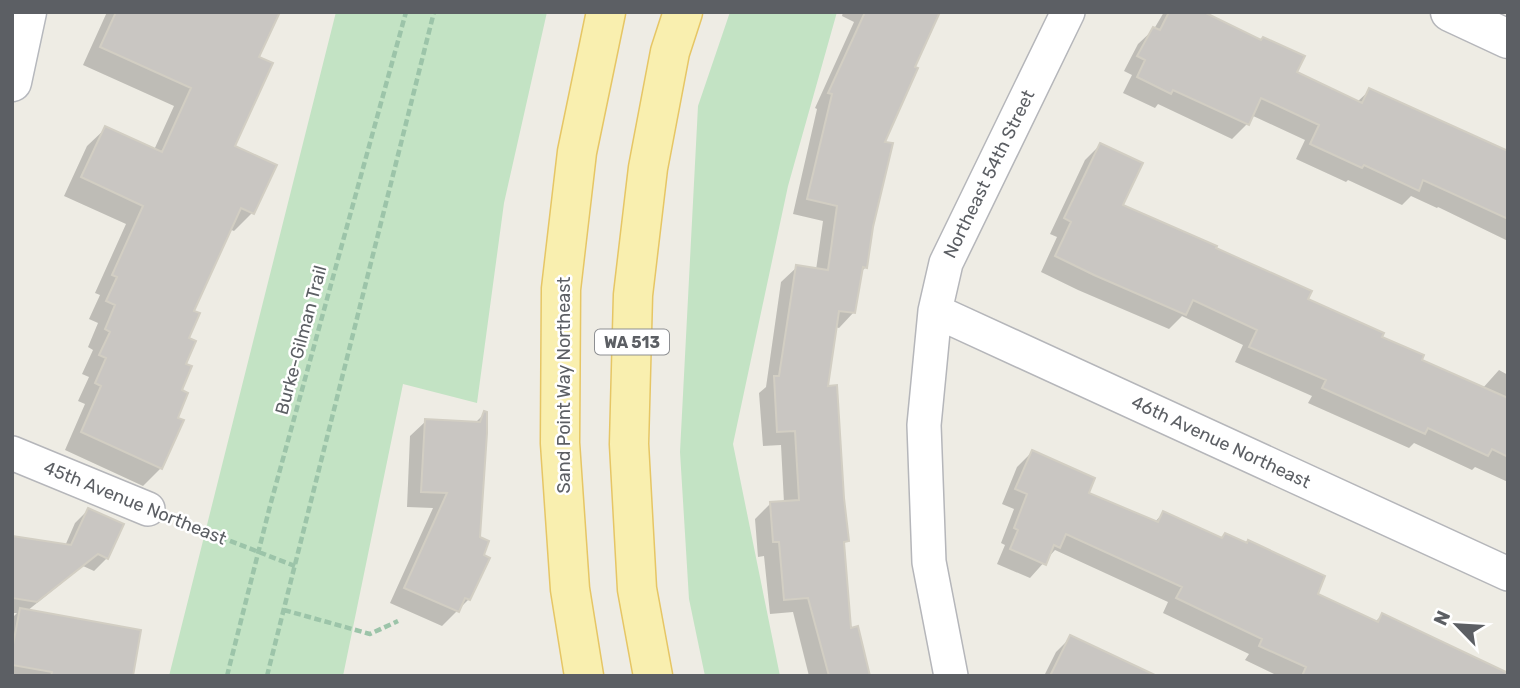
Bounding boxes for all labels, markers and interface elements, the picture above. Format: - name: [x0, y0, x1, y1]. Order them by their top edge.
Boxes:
- street label: Northeast 54th Street: [939, 86, 1039, 262]
- street label: Burke-Gilman Trail: [271, 263, 331, 417]
- street label: Sand Point Way Northeast: [553, 277, 575, 493]
- road number: WA 513: [595, 330, 669, 354]
- street label: 46th Avenue Northeast: [1128, 391, 1314, 493]
- street label: 45th Avenue Northeast: [40, 456, 230, 550]
- north arrow: [1422, 590, 1492, 660]
- text: N: [1429, 607, 1455, 629]

